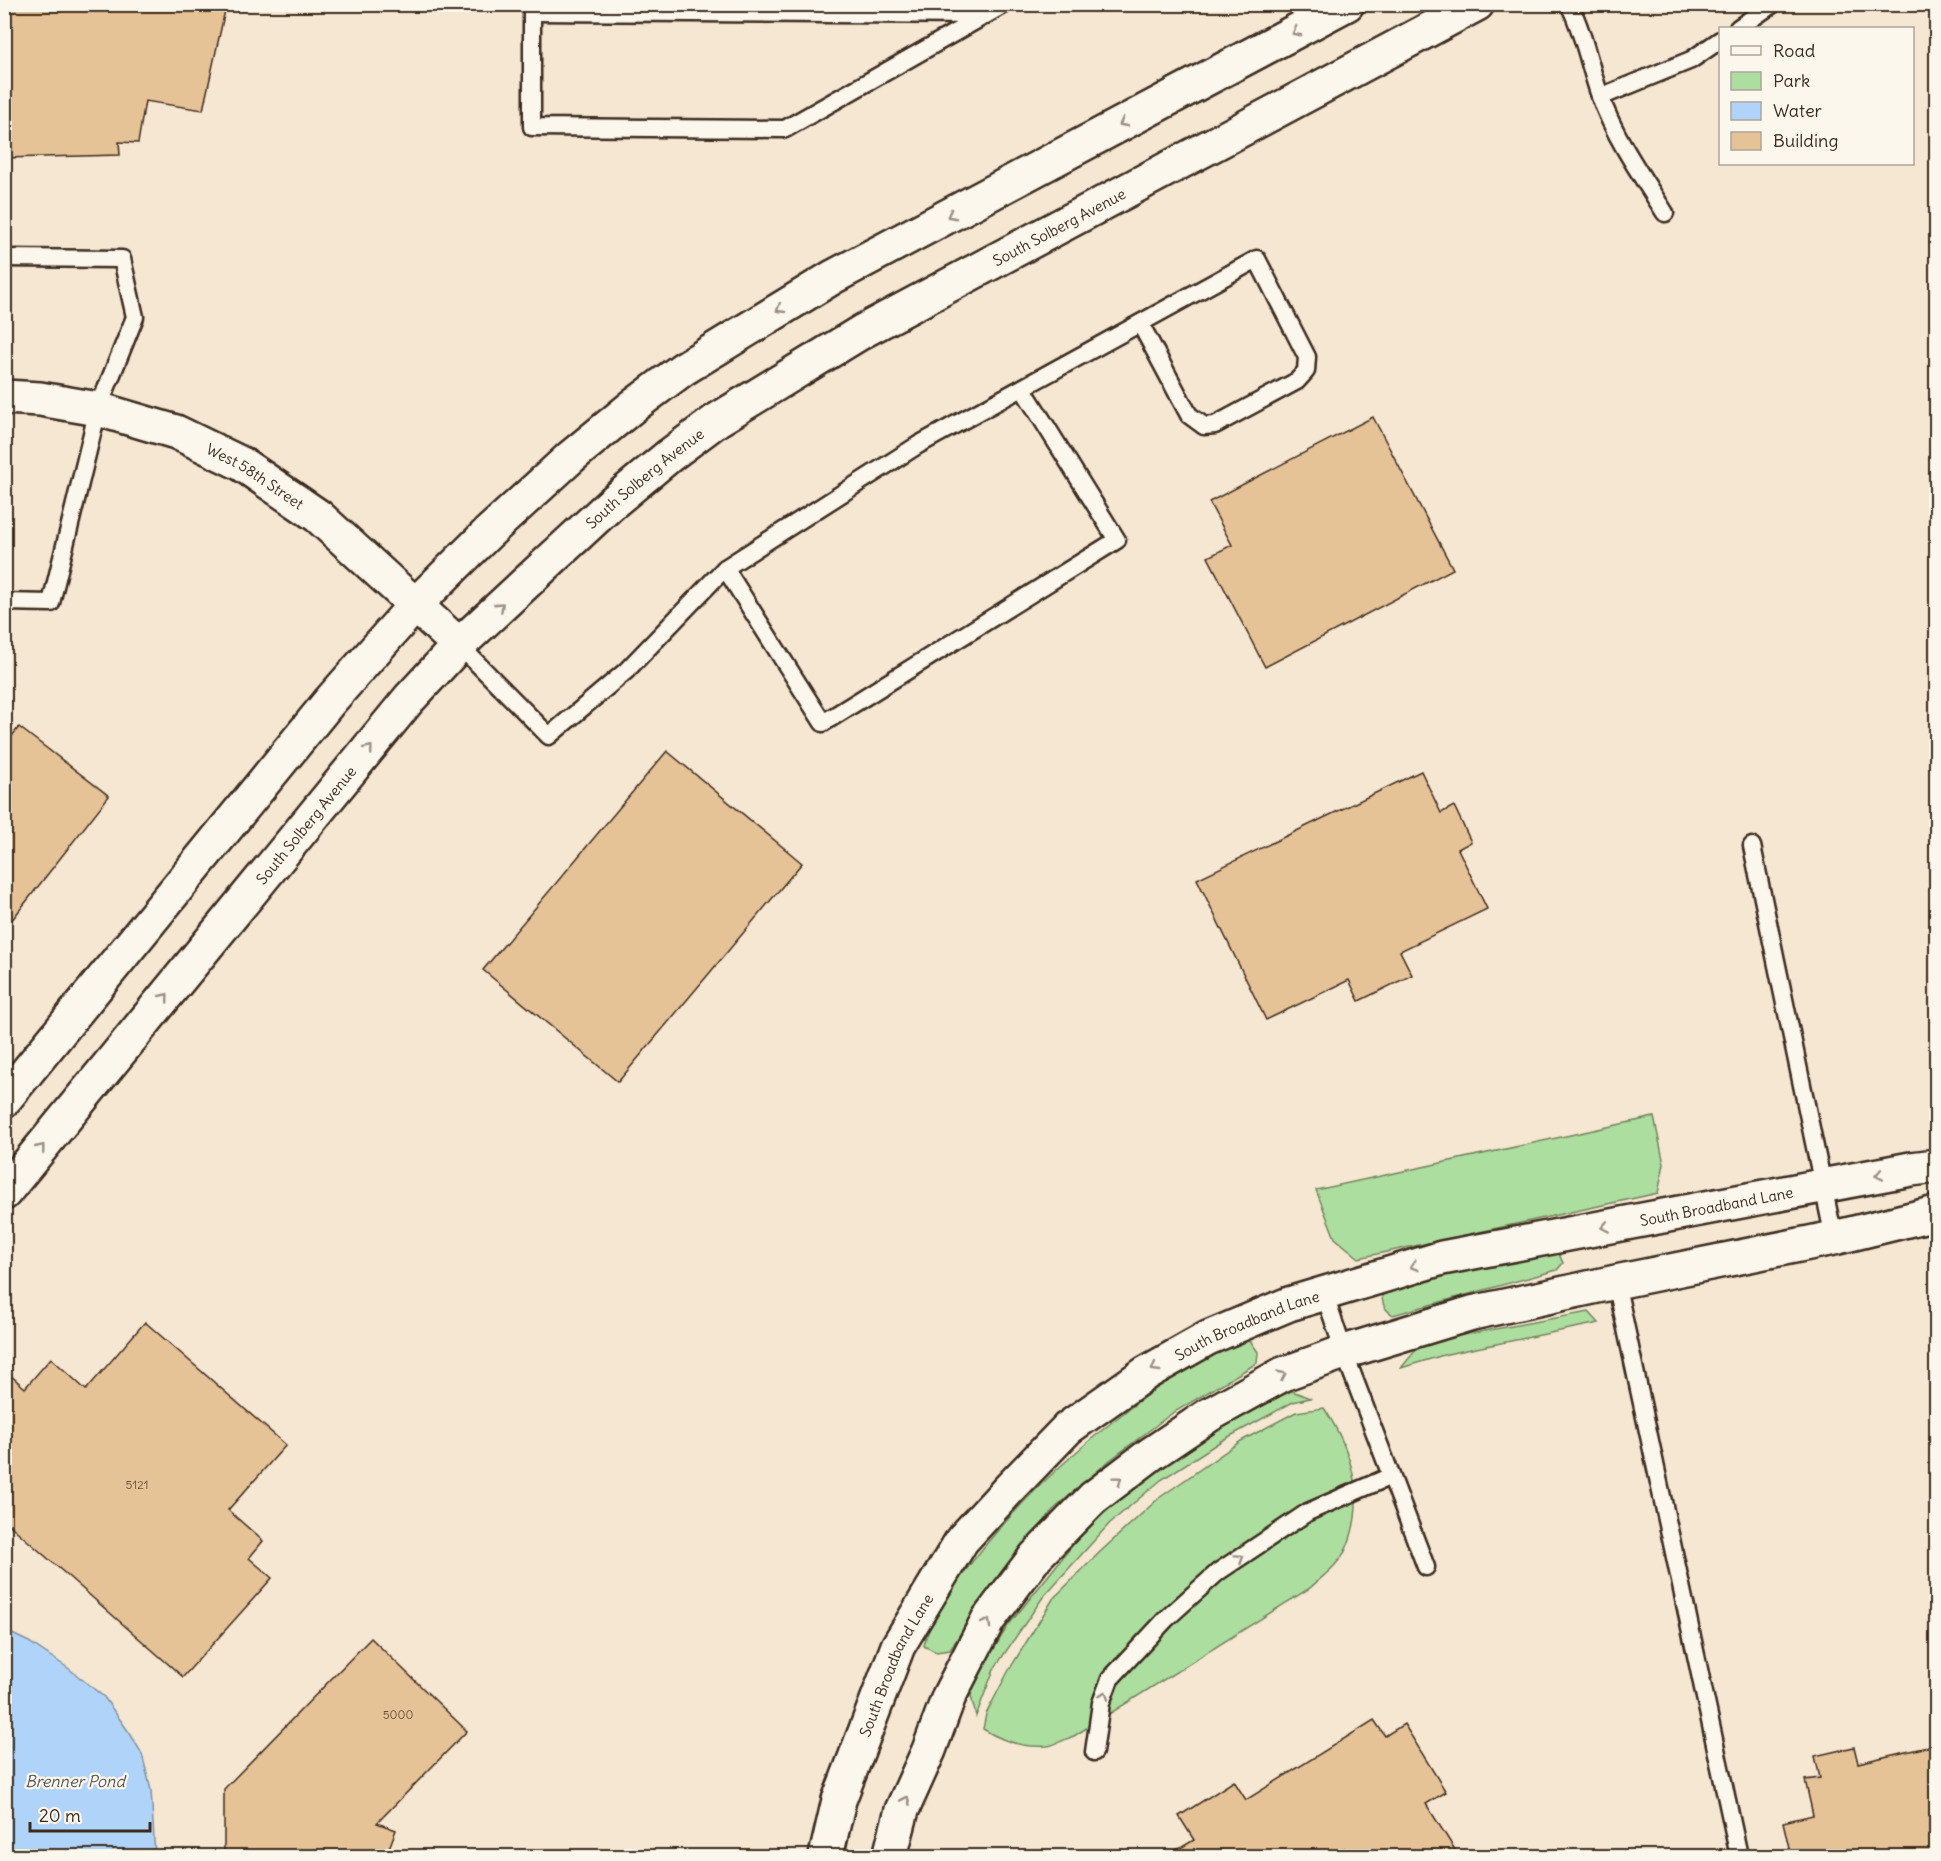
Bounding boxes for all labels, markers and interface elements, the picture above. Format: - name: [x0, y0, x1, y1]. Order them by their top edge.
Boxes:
- one-way arrow: [1291, 25, 1302, 36]
- legend: [1719, 27, 1914, 165]
- text: Road: [1773, 39, 1816, 62]
- text: Park: [1773, 69, 1810, 92]
- text: Water: [1773, 99, 1823, 122]
- one-way arrow: [1119, 116, 1130, 127]
- text: Building: [1773, 129, 1838, 152]
- street label: South Solberg Avenue: [989, 184, 1129, 270]
- one-way arrow: [947, 208, 957, 219]
- one-way arrow: [776, 301, 786, 313]
- street label: South Solberg Avenue: [581, 424, 707, 532]
- street label: West 58th Street: [203, 439, 308, 513]
- one-way arrow: [493, 602, 504, 613]
- one-way arrow: [361, 745, 372, 756]
- street label: South Solberg Avenue: [252, 762, 360, 888]
- one-way arrow: [157, 993, 168, 1004]
- one-way arrow: [34, 1144, 45, 1155]
- one-way arrow: [1874, 1168, 1884, 1181]
- street label: South Broadband Lane: [1638, 1182, 1795, 1230]
- one-way arrow: [1600, 1220, 1610, 1233]
- one-way arrow: [1409, 1259, 1420, 1271]
- street label: South Broadband Lane: [1171, 1286, 1321, 1364]
- one-way arrow: [1151, 1361, 1161, 1372]
- one-way arrow: [1275, 1371, 1286, 1383]
- one-way arrow: [1111, 1476, 1122, 1487]
- house number: 5121: [125, 1477, 149, 1492]
- one-way arrow: [1233, 1554, 1244, 1565]
- street label: South Broadband Lane: [855, 1590, 937, 1739]
- one-way arrow: [980, 1619, 991, 1629]
- one-way arrow: [1097, 1690, 1109, 1701]
- house number: 5000: [383, 1707, 413, 1722]
- water label: Brenner Pond: [25, 1771, 127, 1791]
- scale bar: [30, 1795, 150, 1833]
- one-way arrow: [899, 1796, 911, 1807]
- text: 20 m: [39, 1804, 81, 1827]

